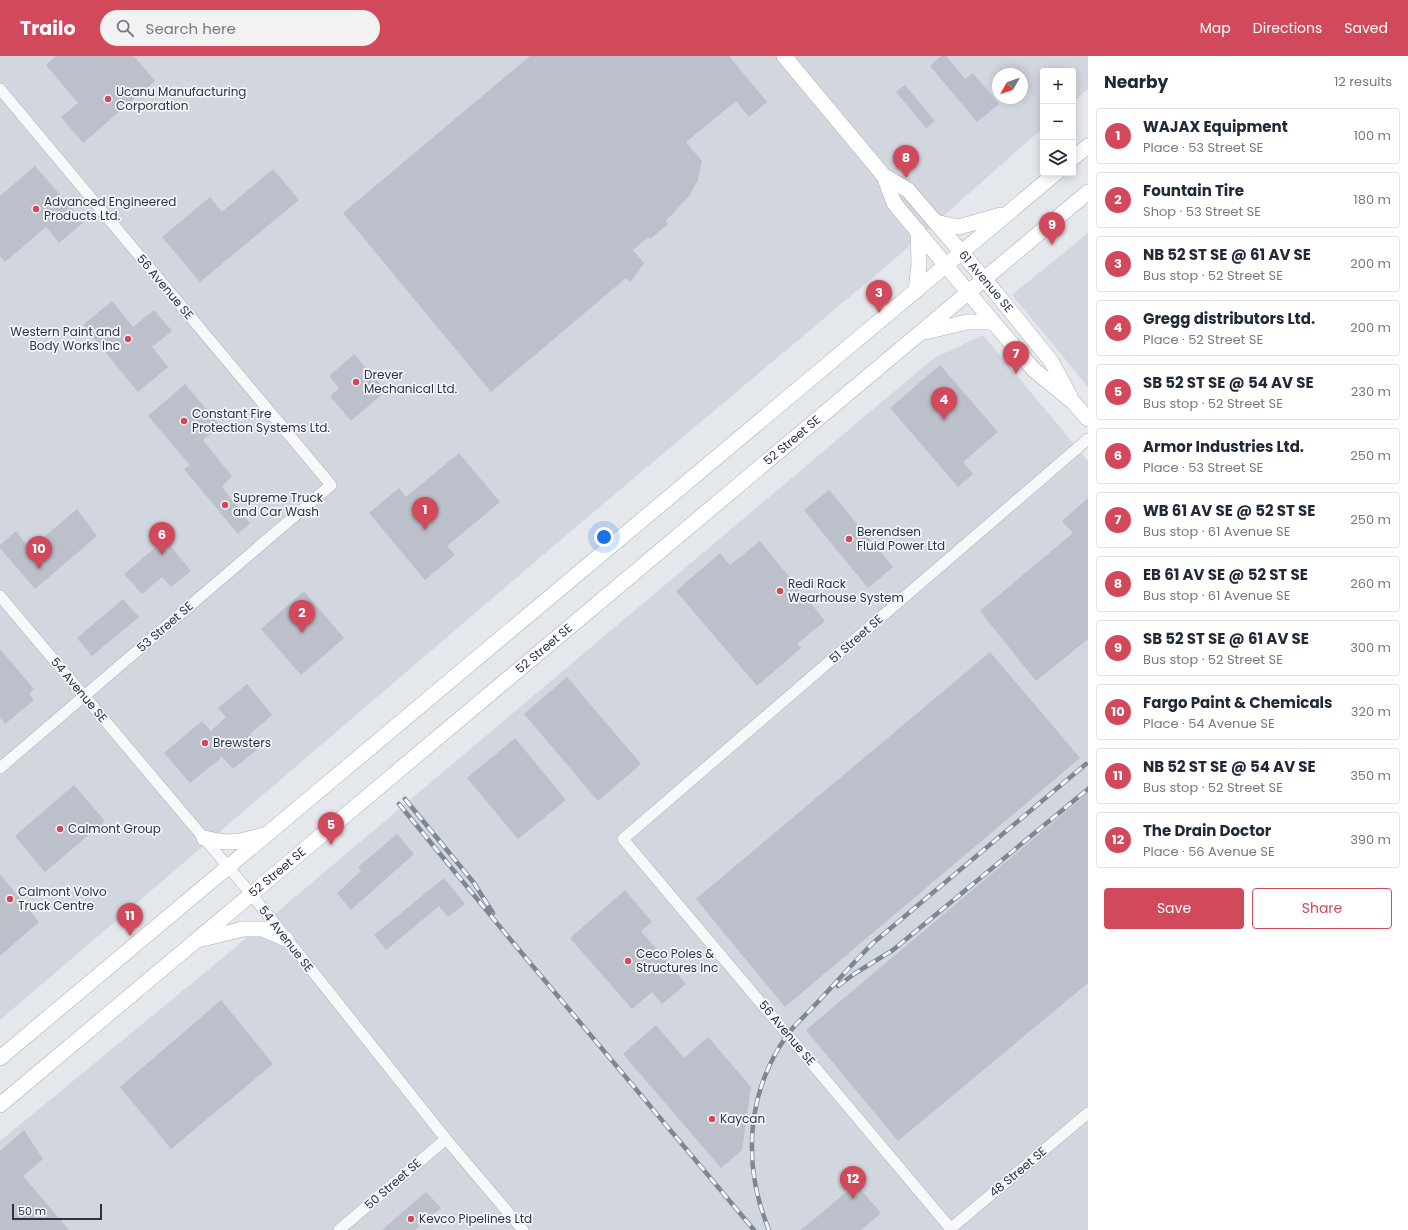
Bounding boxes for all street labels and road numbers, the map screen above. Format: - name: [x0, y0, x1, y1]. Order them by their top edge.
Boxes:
- street label: 61 Avenue SE: [955, 247, 1017, 316]
- street label: 56 Avenue SE: [133, 251, 198, 323]
- street label: 52 Street SE: [760, 411, 824, 469]
- street label: 53 Street SE: [133, 597, 196, 656]
- street label: 51 Street SE: [825, 611, 886, 667]
- street label: 52 Street SE: [512, 619, 576, 677]
- street label: 54 Avenue SE: [47, 654, 112, 726]
- street label: 52 Street SE: [245, 843, 309, 901]
- street label: 54 Avenue SE: [255, 902, 318, 975]
- street label: 56 Avenue SE: [755, 997, 820, 1069]
- street label: 48 Street SE: [985, 1143, 1050, 1201]
- street label: 50 Street SE: [361, 1154, 425, 1213]

